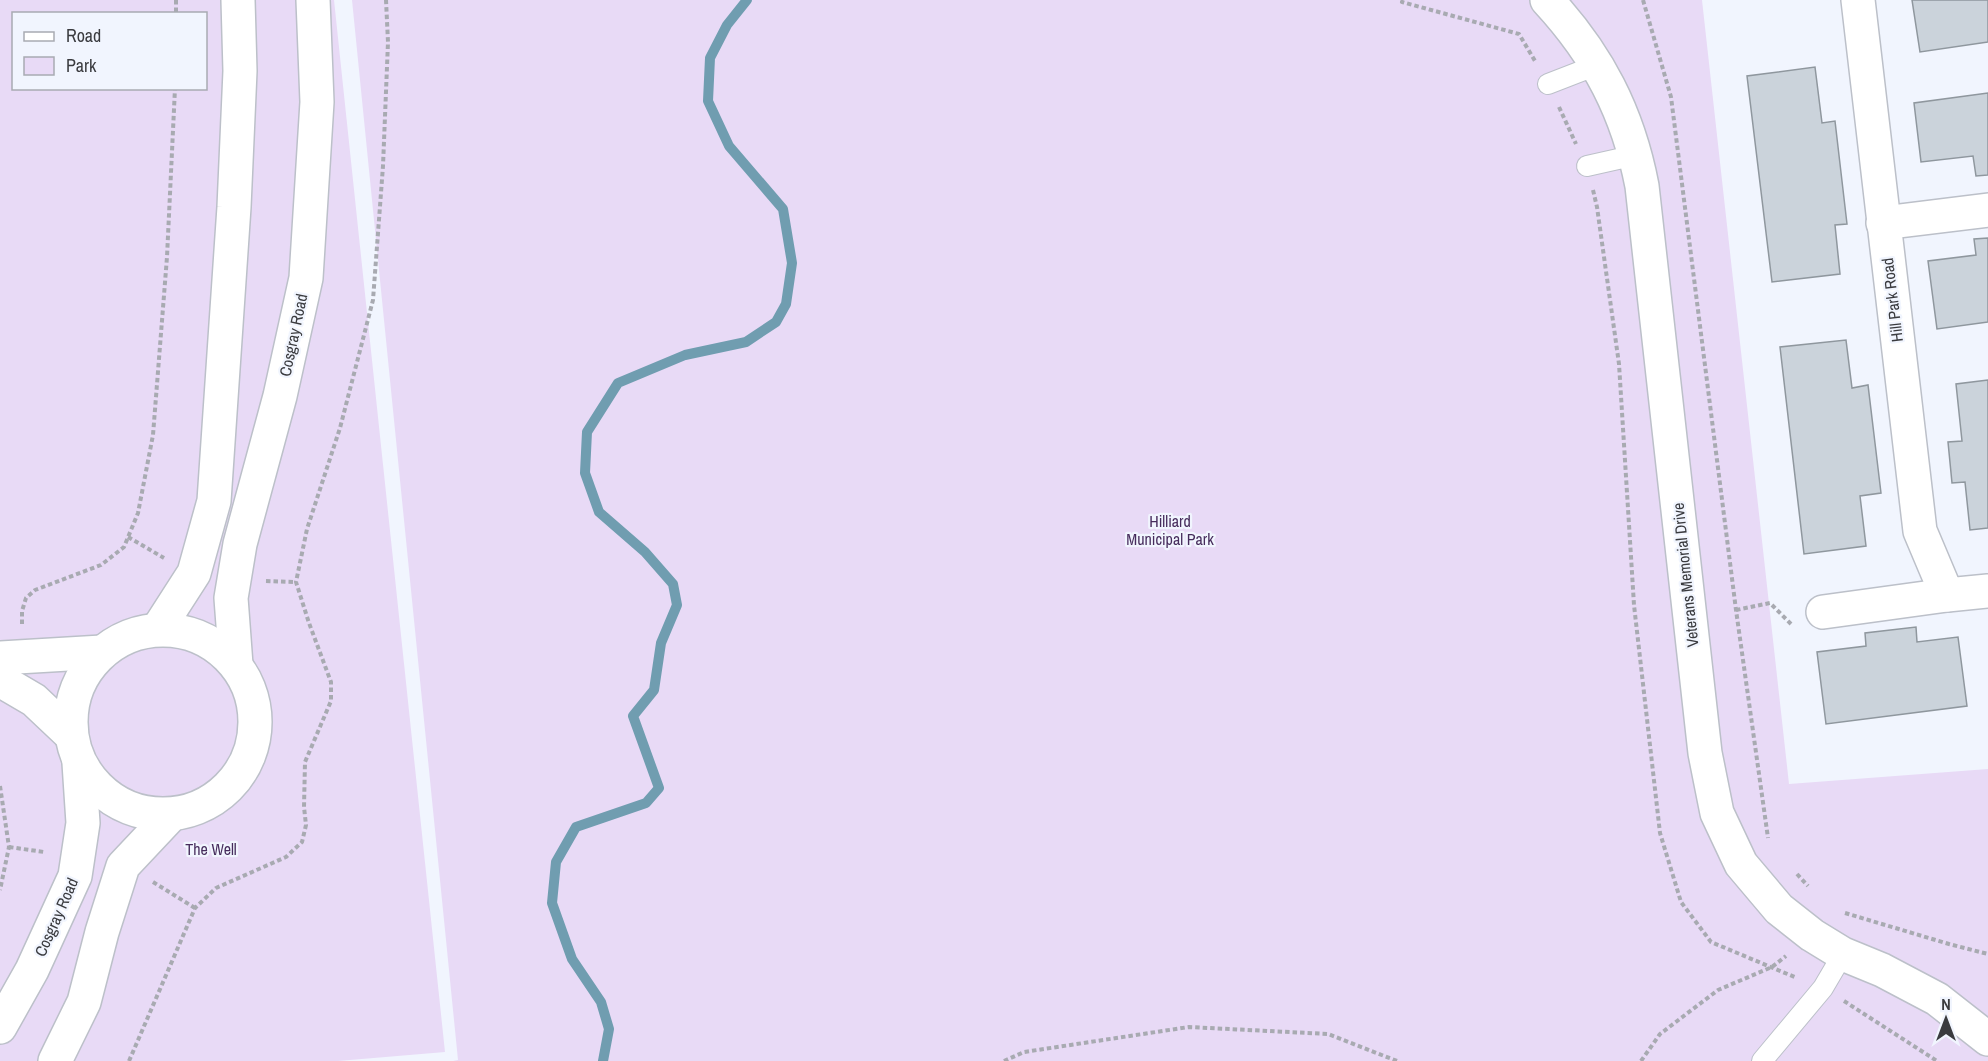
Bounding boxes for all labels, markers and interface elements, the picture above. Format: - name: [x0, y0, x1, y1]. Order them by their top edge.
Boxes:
- legend: [12, 12, 207, 90]
- text: Road: [66, 23, 101, 48]
- text: Park: [66, 53, 97, 78]
- street label: Hill Park Road: [1876, 257, 1908, 343]
- street label: Cosgray Road: [274, 292, 312, 378]
- street label: Veterans Memorial Drive: [1666, 502, 1704, 648]
- park label: Hilliard Municipal Park: [1126, 510, 1214, 550]
- park label: The Well: [185, 838, 237, 860]
- street label: Cosgray Road: [29, 874, 83, 960]
- north arrow: [1916, 989, 1976, 1049]
- text: N: [1941, 993, 1951, 1015]

